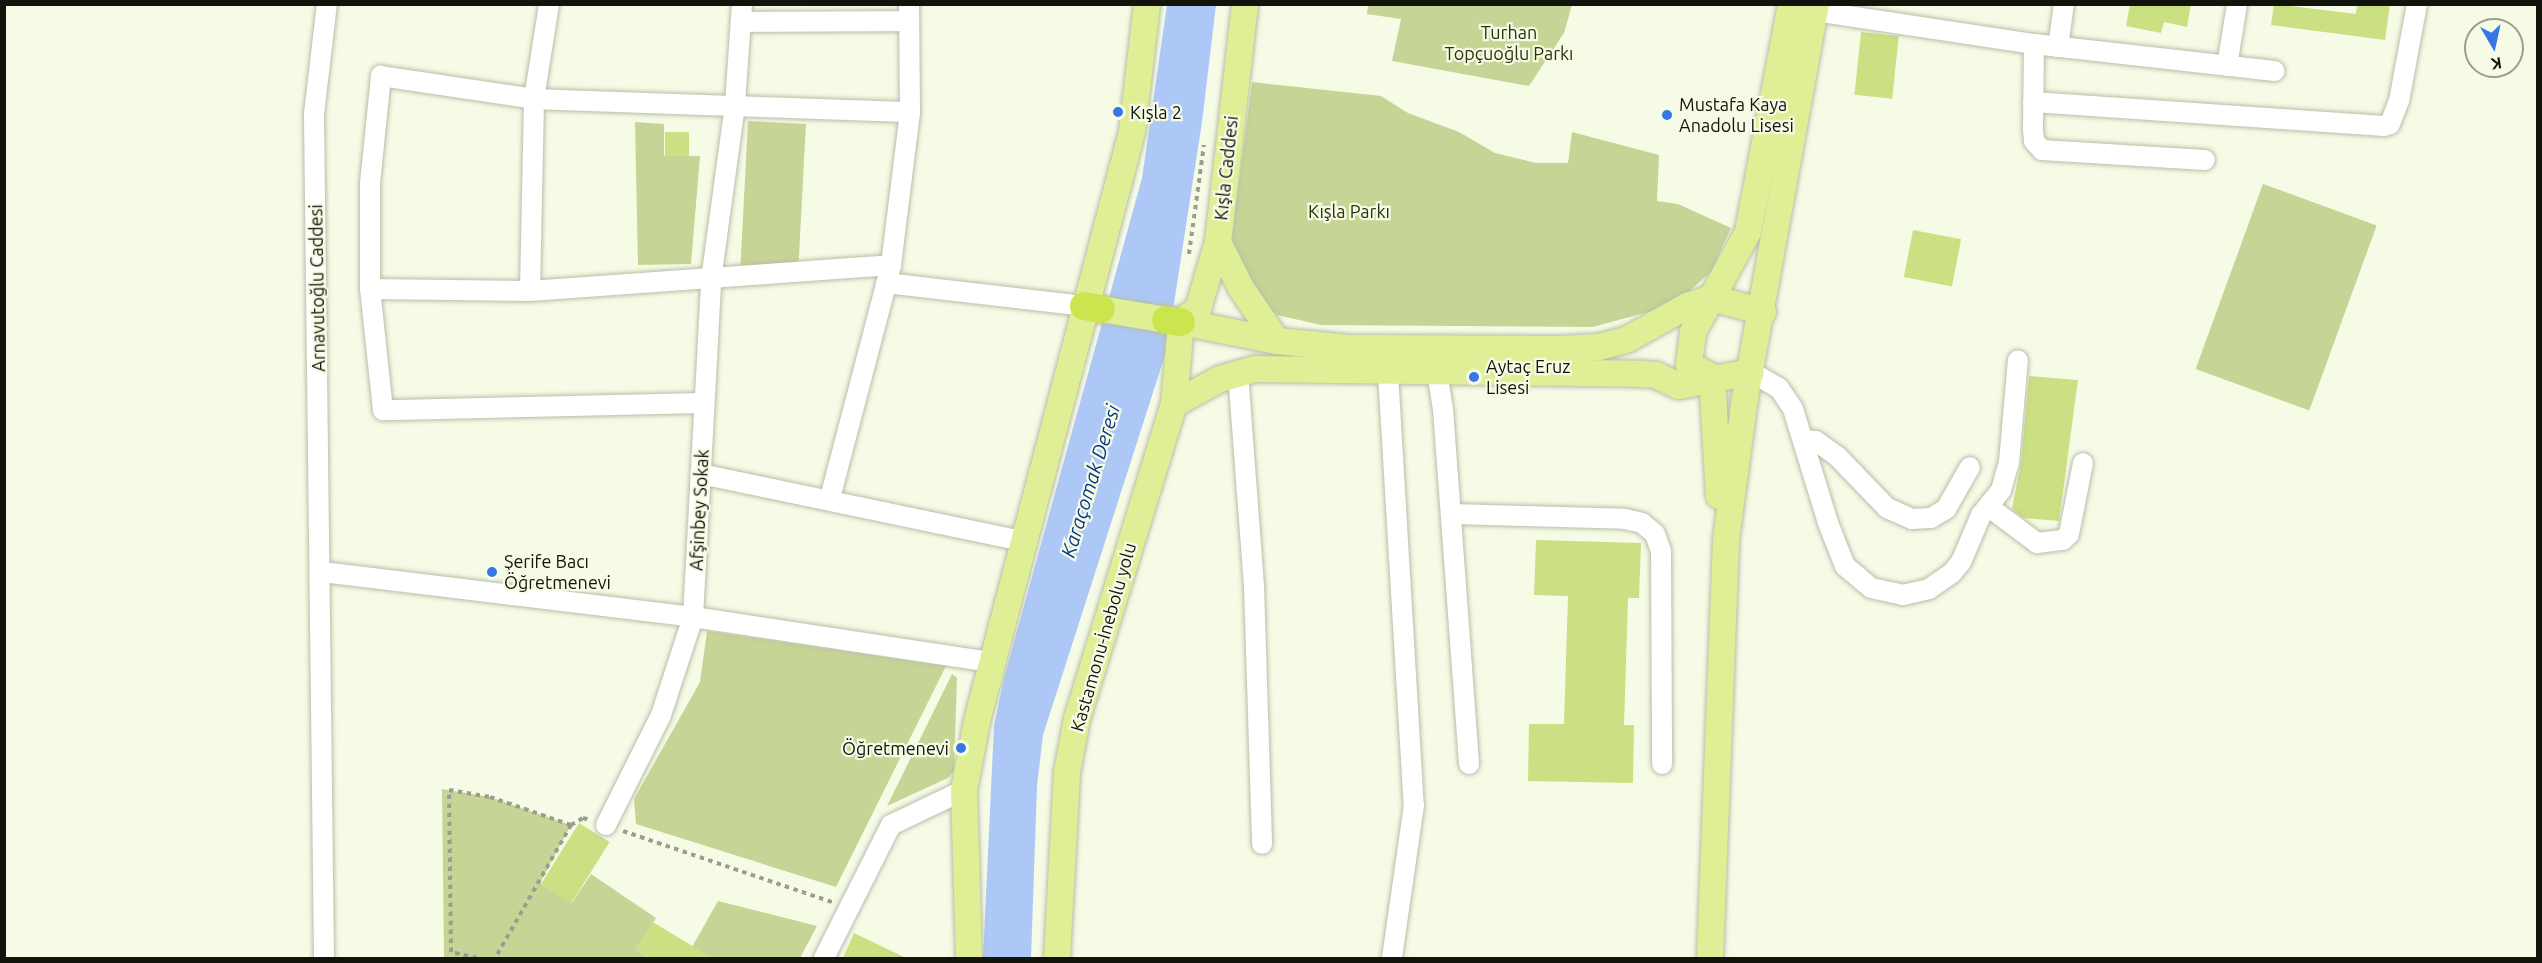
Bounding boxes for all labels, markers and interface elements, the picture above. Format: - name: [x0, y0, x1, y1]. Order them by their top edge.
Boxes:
- north arrow: [2464, 18, 2524, 78]
- park label: Turhan Topçuoğlu Parkı: [1445, 22, 1573, 64]
- text: K: [2490, 54, 2503, 74]
- place label: Mustafa Kaya Anadolu Lisesi: [1679, 94, 1794, 136]
- place label: Kışla 2: [1130, 101, 1182, 123]
- marker: Kışla 2: [1111, 105, 1125, 119]
- marker: Mustafa Kaya Anadolu Lisesi: [1660, 108, 1674, 122]
- street label: Kışla Caddesi: [1210, 115, 1242, 221]
- park label: Kışla Parkı: [1308, 200, 1390, 222]
- street label: Arnavutoğlu Caddesi: [305, 204, 329, 372]
- place label: Aytaç Eruz Lisesi: [1486, 356, 1571, 398]
- marker: Aytaç Eruz Lisesi: [1467, 370, 1481, 384]
- water label: Karaçomak Deresi: [1055, 402, 1125, 560]
- street label: Afşinbey Sokak: [685, 449, 713, 571]
- street label: Kastamonu-İnebolu yolu: [1066, 540, 1140, 734]
- place label: Şerife Bacı Öğretmenevi: [504, 551, 611, 594]
- marker: Şerife Bacı Öğretmenevi: [485, 565, 499, 579]
- place label: Öğretmenevi: [842, 737, 949, 759]
- marker: Öğretmenevi: [954, 741, 968, 755]

